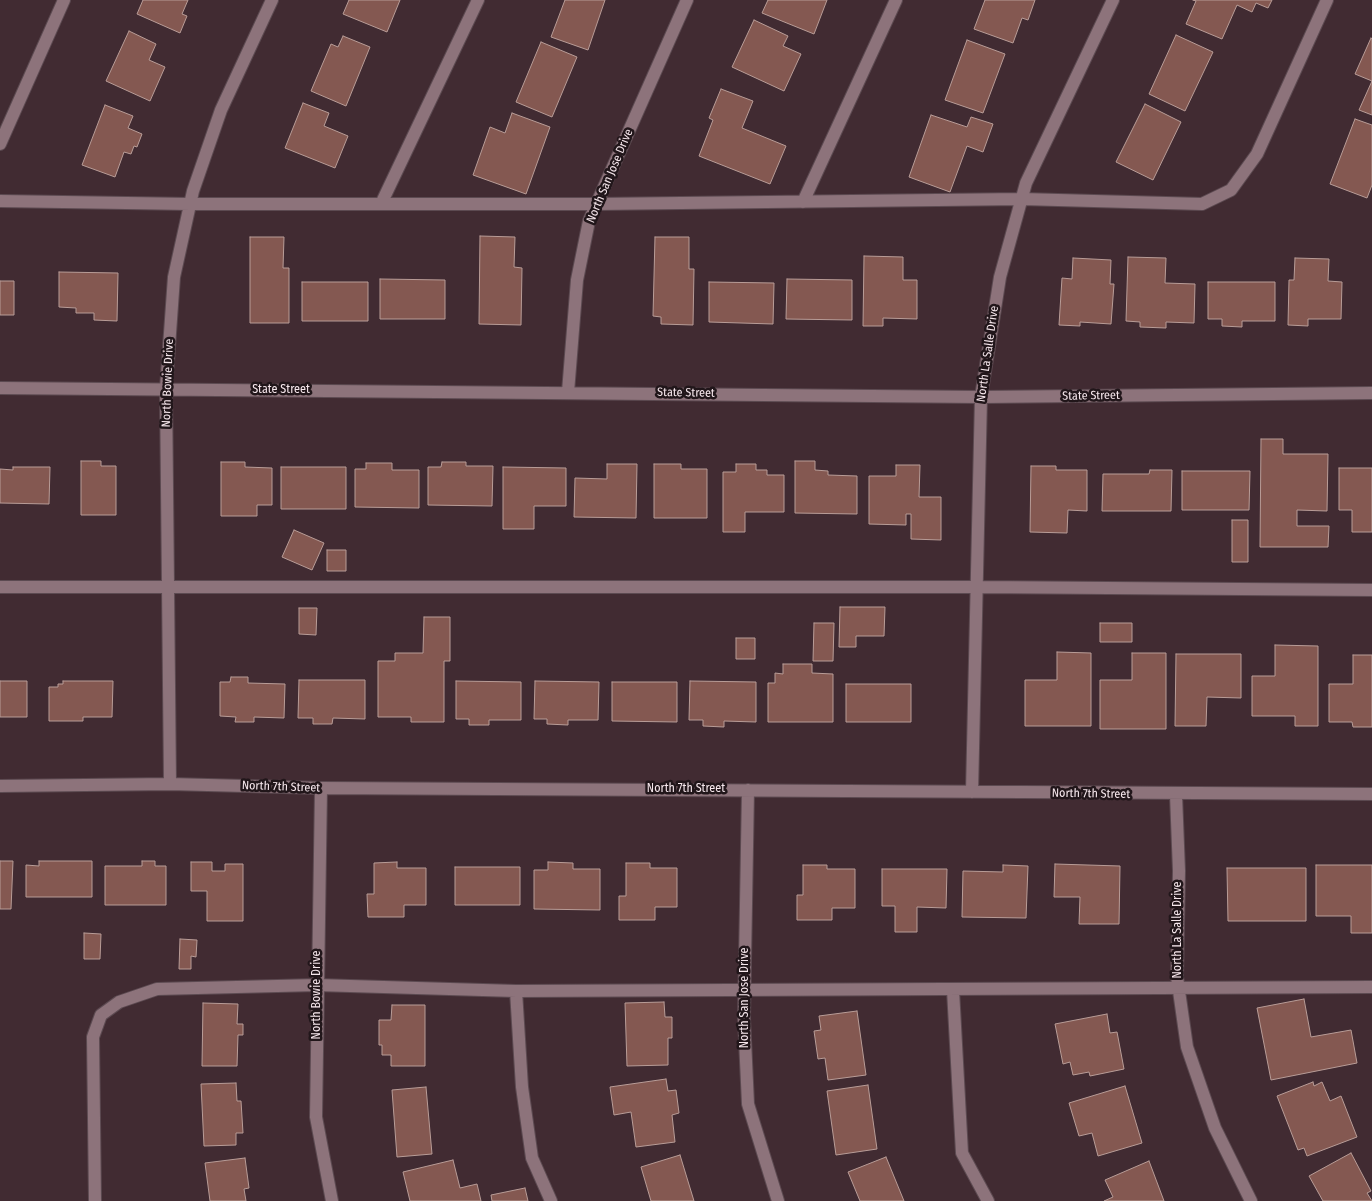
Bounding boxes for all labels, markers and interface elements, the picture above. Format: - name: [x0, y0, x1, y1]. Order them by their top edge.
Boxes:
- street label: North San Jose Drive: [584, 127, 636, 225]
- street label: North La Salle Drive: [974, 305, 1002, 403]
- street label: North Bowie Drive: [159, 338, 177, 428]
- street label: State Street: [252, 383, 310, 397]
- street label: State Street: [657, 385, 715, 401]
- street label: State Street: [1062, 388, 1120, 404]
- street label: North 7th Street: [242, 778, 320, 796]
- street label: North 7th Street: [647, 782, 725, 796]
- street label: North 7th Street: [1052, 786, 1130, 802]
- street label: North La Salle Drive: [1171, 882, 1185, 978]
- street label: North San Jose Drive: [738, 948, 752, 1048]
- street label: North Bowie Drive: [310, 951, 324, 1039]

